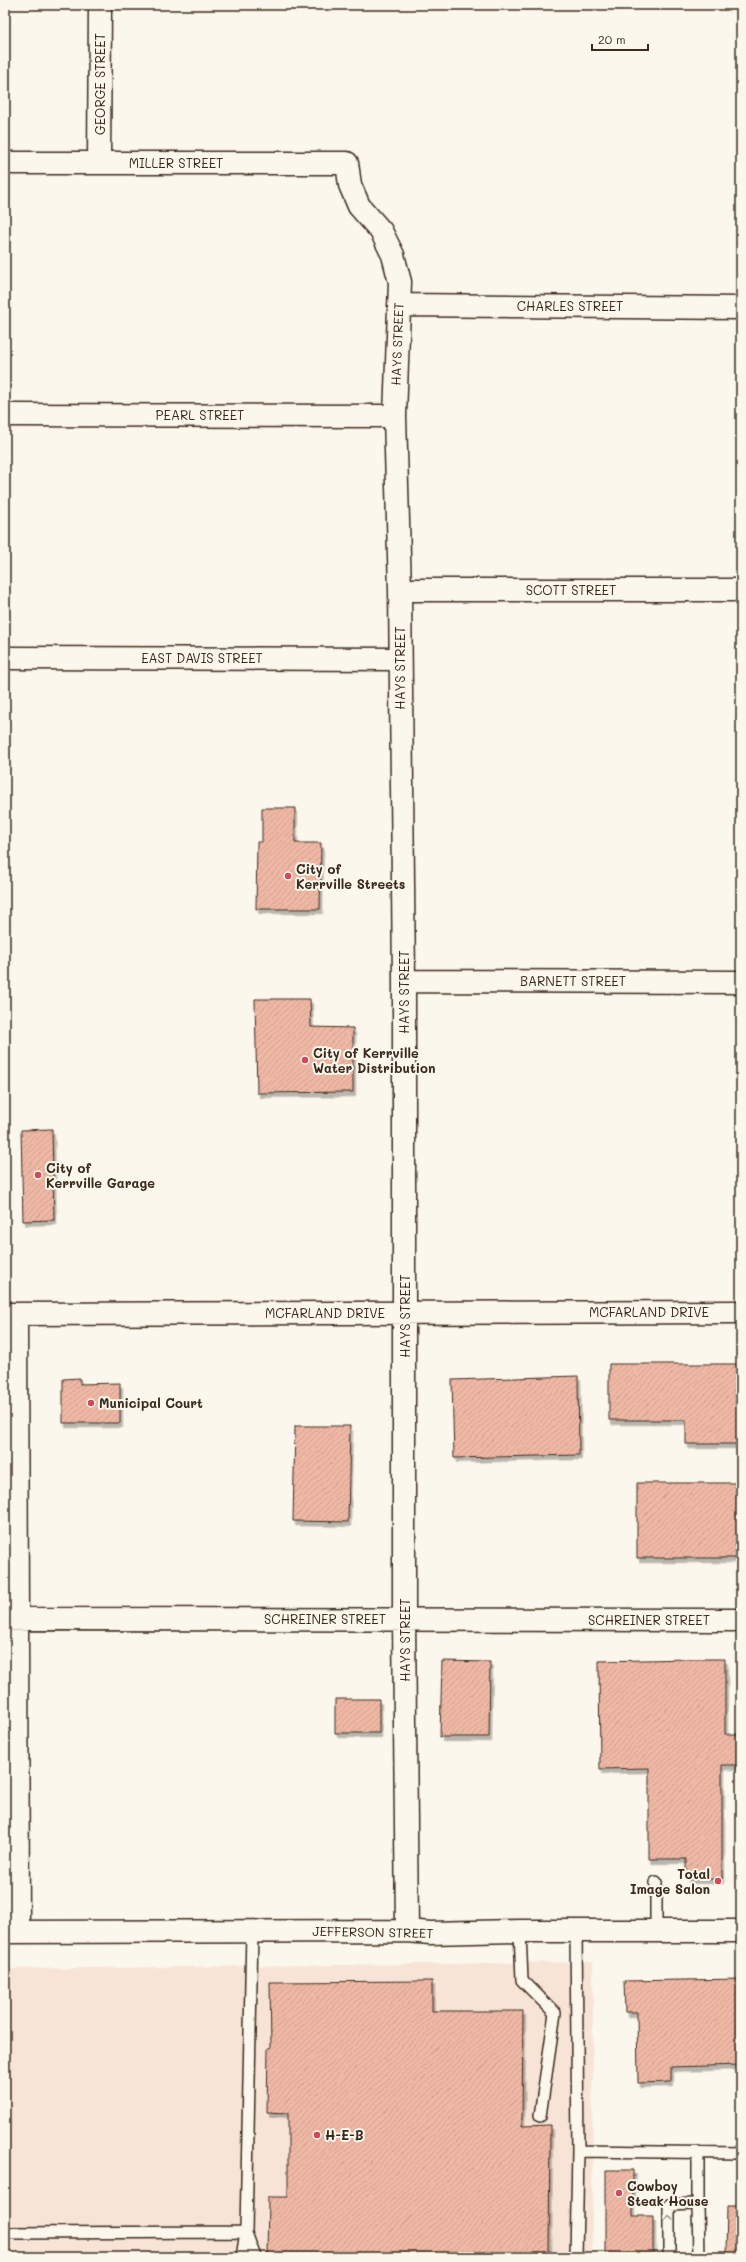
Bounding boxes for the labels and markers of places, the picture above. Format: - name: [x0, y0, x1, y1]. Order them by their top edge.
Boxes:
- place label: City of Kerrville Streets: [296, 860, 405, 892]
- marker: City of Kerrville Streets: [283, 871, 293, 881]
- place label: City of Kerrville Water Distribution: [313, 1044, 435, 1076]
- marker: City of Kerrville Water Distribution: [300, 1055, 310, 1065]
- place label: City of Kerrville Garage: [46, 1159, 155, 1191]
- marker: City of Kerrville Garage: [33, 1170, 43, 1180]
- place label: Municipal Court: [99, 1394, 203, 1411]
- marker: Municipal Court: [86, 1398, 96, 1408]
- place label: Total Image Salon: [630, 1865, 710, 1897]
- marker: Total Image Salon: [713, 1876, 723, 1886]
- place label: H-E-B: [325, 2126, 364, 2143]
- marker: H-E-B: [312, 2130, 322, 2140]
- place label: Cowboy Steak House: [627, 2177, 709, 2209]
- marker: Cowboy Steak House: [614, 2188, 624, 2198]

